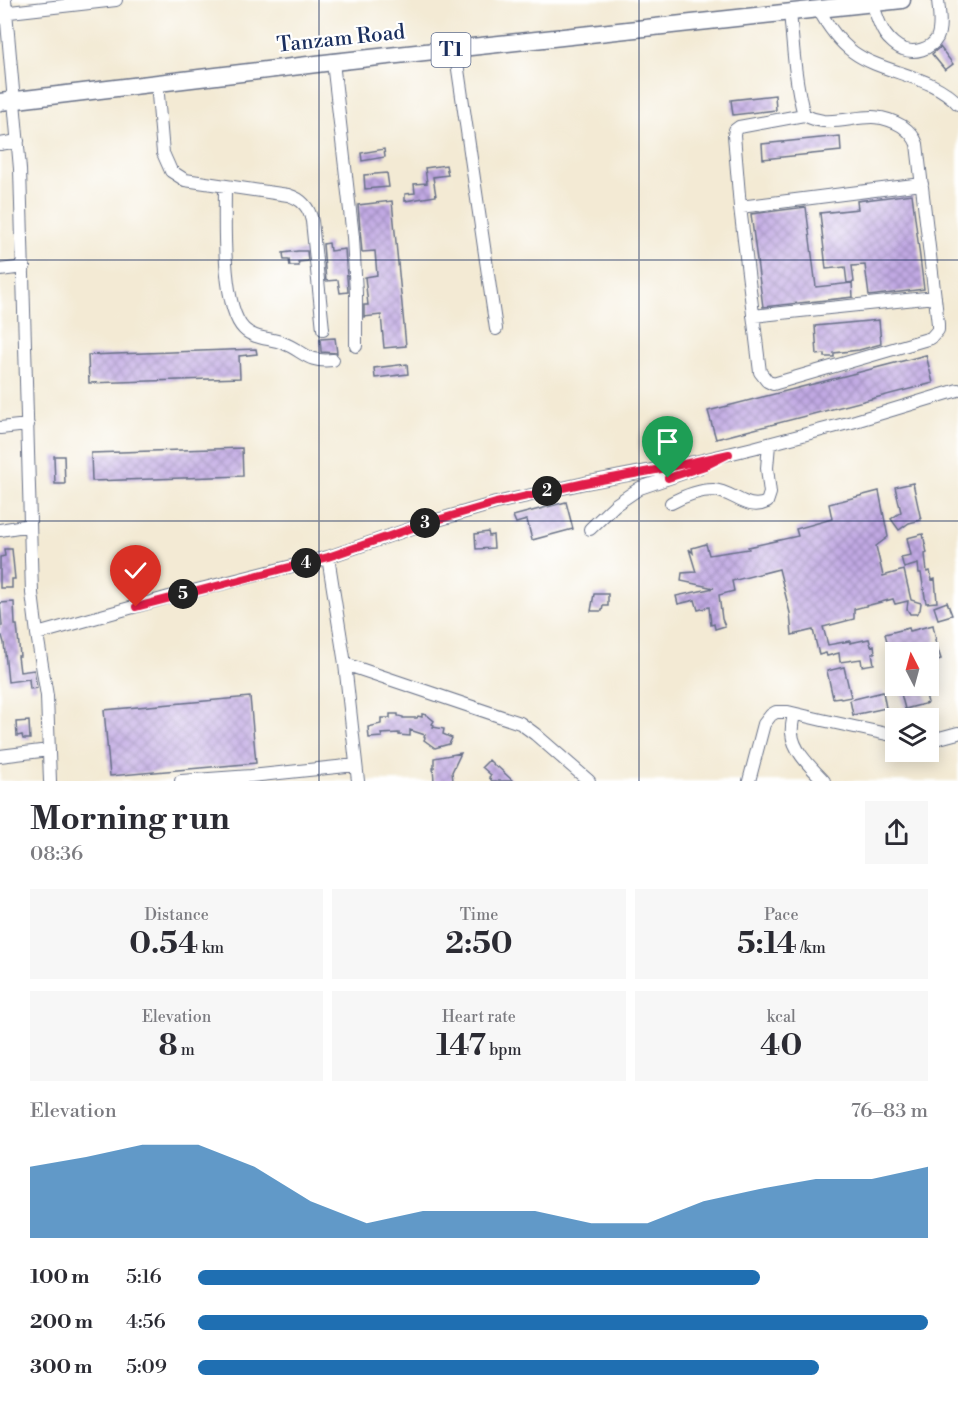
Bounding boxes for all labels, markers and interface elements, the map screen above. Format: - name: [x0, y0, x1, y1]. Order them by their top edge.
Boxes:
- street label: Tanzam Road: [276, 19, 406, 59]
- road number: T1: [432, 33, 470, 67]
- pin: [642, 416, 693, 478]
- icon: arrive: [651, 425, 684, 458]
- pin: 2: [532, 476, 562, 506]
- text: 2: [542, 481, 552, 501]
- pin: 3: [410, 508, 440, 538]
- text: 3: [420, 513, 430, 533]
- pin: [110, 545, 161, 607]
- pin: 4: [291, 548, 321, 578]
- text: 4: [301, 553, 311, 573]
- icon: check: [119, 554, 152, 587]
- pin: 5: [168, 579, 198, 609]
- text: 5: [178, 584, 188, 604]
- north arrow: [885, 642, 939, 696]
- map controls: [885, 642, 939, 762]
- button: layers: [885, 708, 939, 762]
- text: Morning run: [30, 799, 230, 840]
- button: share: [865, 801, 928, 864]
- text: 08:36: [30, 842, 83, 867]
- text: Distance: [144, 905, 209, 925]
- text: Time: [460, 905, 498, 925]
- text: Pace: [764, 905, 799, 925]
- text: 0.54: [129, 925, 198, 963]
- text: 2:50: [445, 925, 513, 963]
- text: 5:14: [737, 925, 797, 963]
- text: km: [198, 938, 224, 958]
- text: /km: [797, 938, 826, 958]
- text: Elevation: [142, 1007, 211, 1027]
- text: Heart rate: [442, 1007, 516, 1027]
- text: kcal: [767, 1007, 796, 1027]
- text: 8: [158, 1027, 178, 1065]
- text: 147: [436, 1027, 486, 1065]
- text: 40: [760, 1027, 802, 1065]
- text: m: [178, 1040, 195, 1060]
- text: bpm: [486, 1040, 522, 1060]
- text: Elevation: [30, 1099, 117, 1124]
- text: 76–83 m: [851, 1099, 928, 1124]
- text: 100 m: [30, 1265, 89, 1290]
- text: 5:16: [126, 1265, 162, 1290]
- text: 200 m: [30, 1310, 93, 1335]
- text: 4:56: [126, 1310, 166, 1335]
- text: 300 m: [30, 1355, 93, 1380]
- text: 5:09: [126, 1355, 167, 1380]

